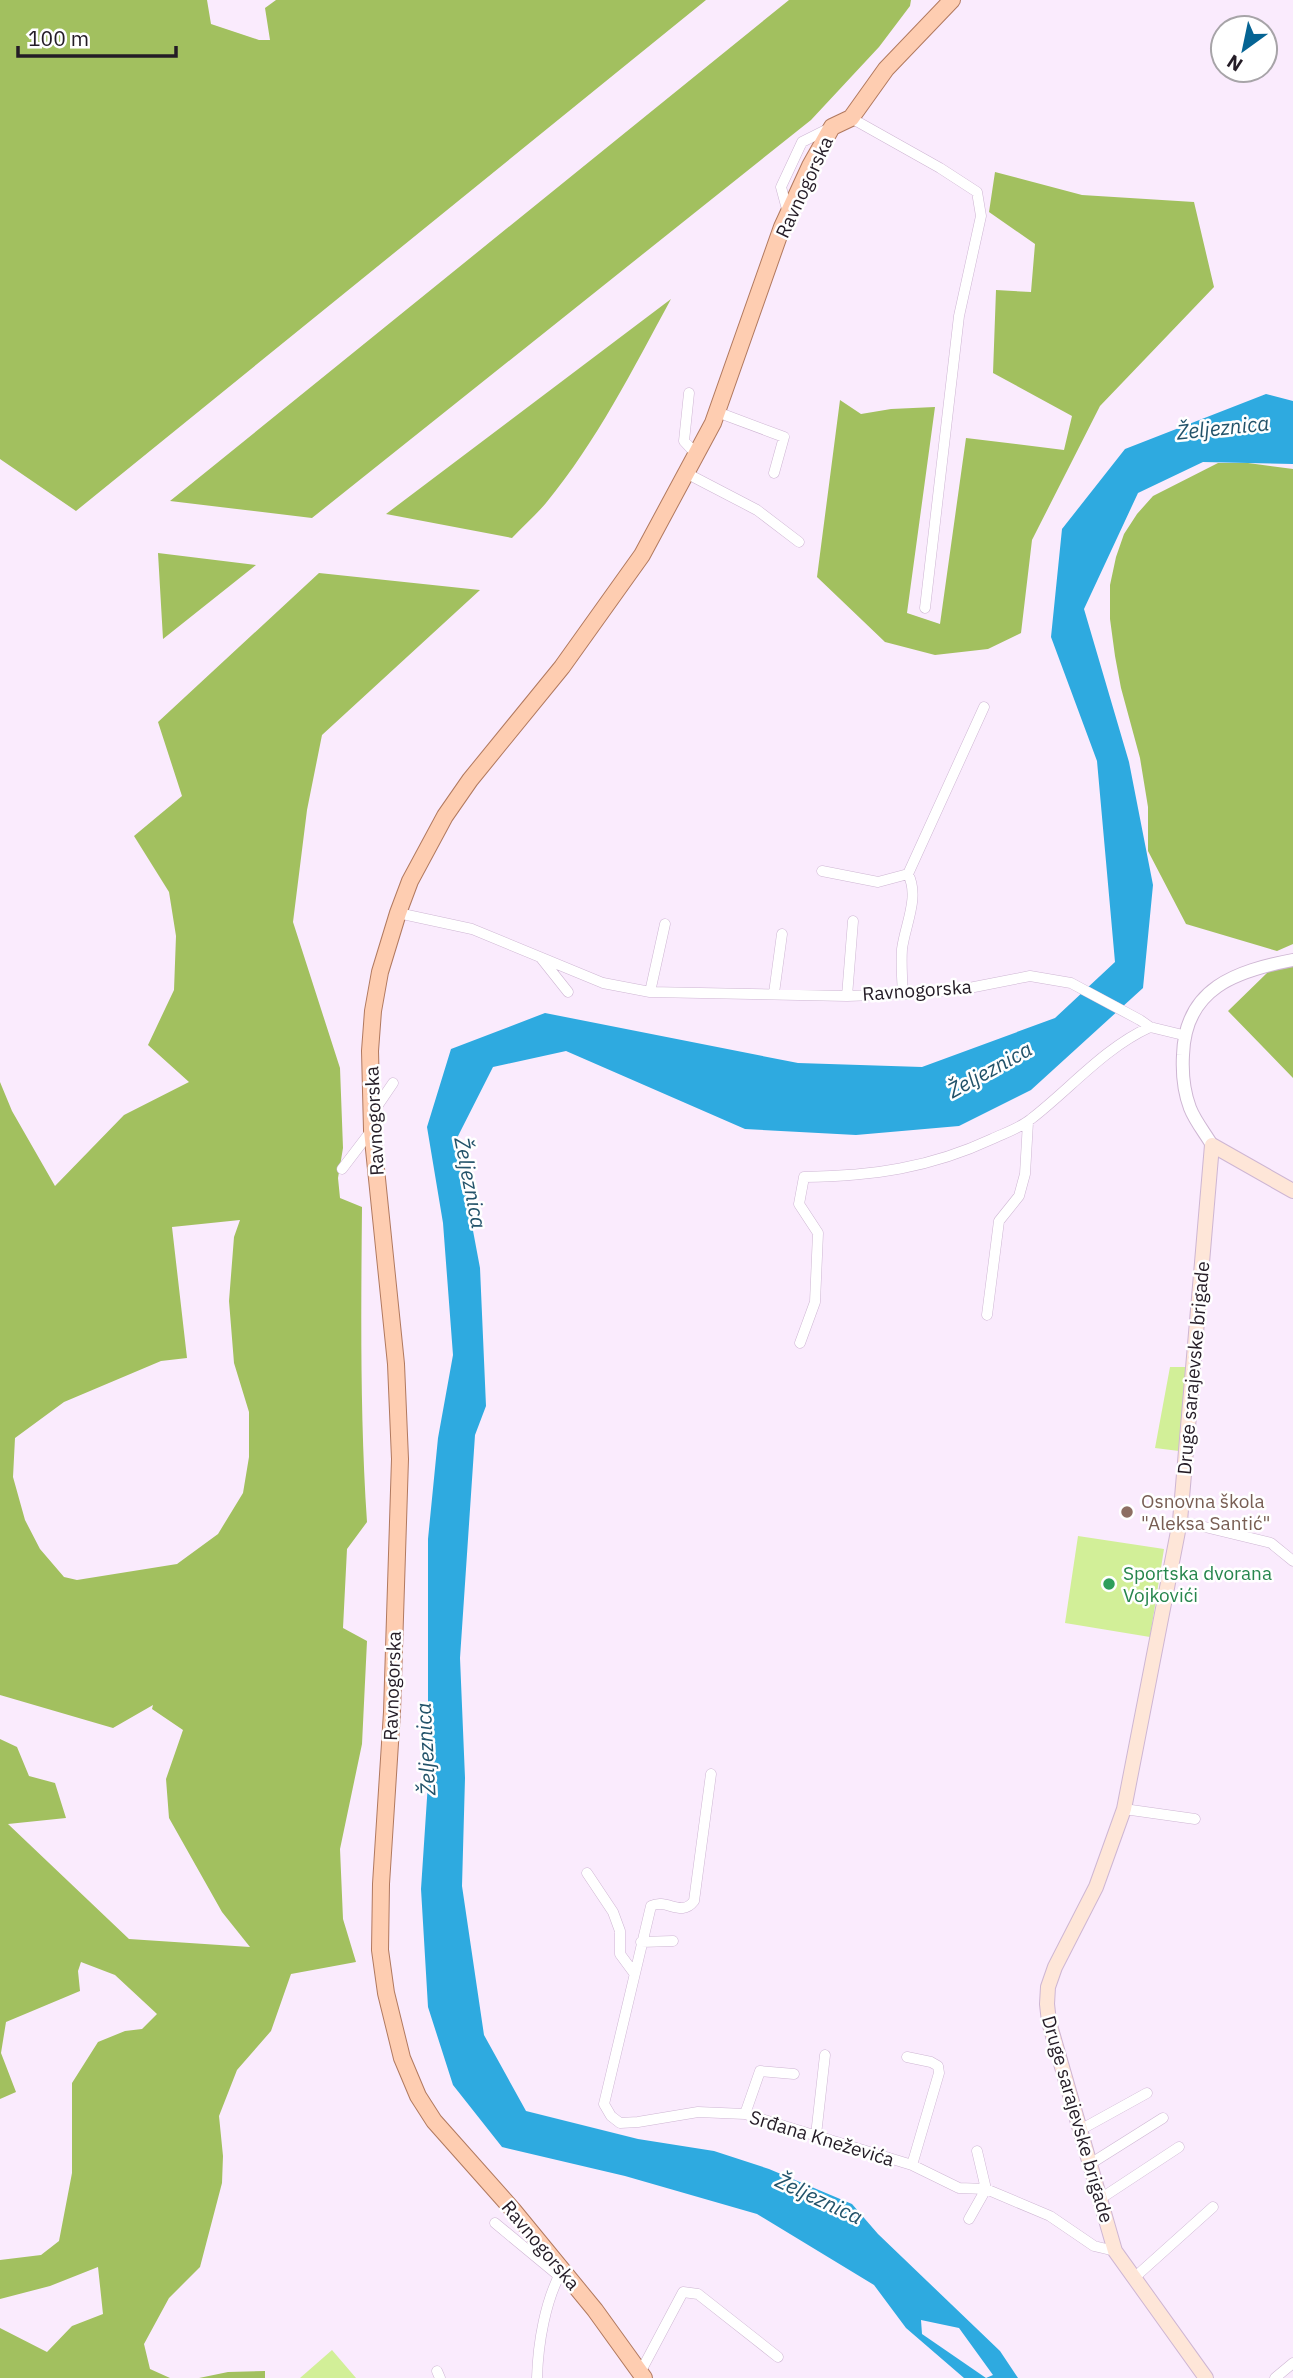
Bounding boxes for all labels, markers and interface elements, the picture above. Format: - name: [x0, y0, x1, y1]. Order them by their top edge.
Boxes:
- scale bar: [18, 14, 175, 58]
- north arrow: [1209, 14, 1279, 84]
- text: 100 m: [28, 24, 89, 52]
- text: N: [1222, 49, 1247, 77]
- street label: Ravnogorska: [770, 132, 838, 242]
- water label: Željeznica: [1174, 408, 1270, 446]
- street label: Ravnogorska: [861, 974, 973, 1006]
- water label: Željeznica: [941, 1034, 1037, 1104]
- street label: Ravnogorska: [359, 1066, 389, 1176]
- water label: Željeznica: [448, 1134, 494, 1231]
- street label: Druge sarajevske brigade: [1172, 1260, 1214, 1476]
- place label: Osnovna škola "Aleksa Santić": [1141, 1489, 1270, 1535]
- marker: Osnovna škola "Aleksa Santić": [1119, 1504, 1135, 1520]
- place label: Sportska dvorana Vojkovići: [1123, 1561, 1272, 1607]
- marker: Sportska dvorana Vojkovići: [1101, 1576, 1117, 1592]
- street label: Ravnogorska: [378, 1631, 406, 1741]
- water label: Željeznica: [409, 1702, 441, 1797]
- street label: Druge sarajevske brigade: [1037, 2013, 1119, 2225]
- street label: Srđana Kneževića: [747, 2105, 897, 2171]
- water label: Željeznica: [771, 2165, 867, 2230]
- street label: Ravnogorska: [497, 2195, 585, 2295]

